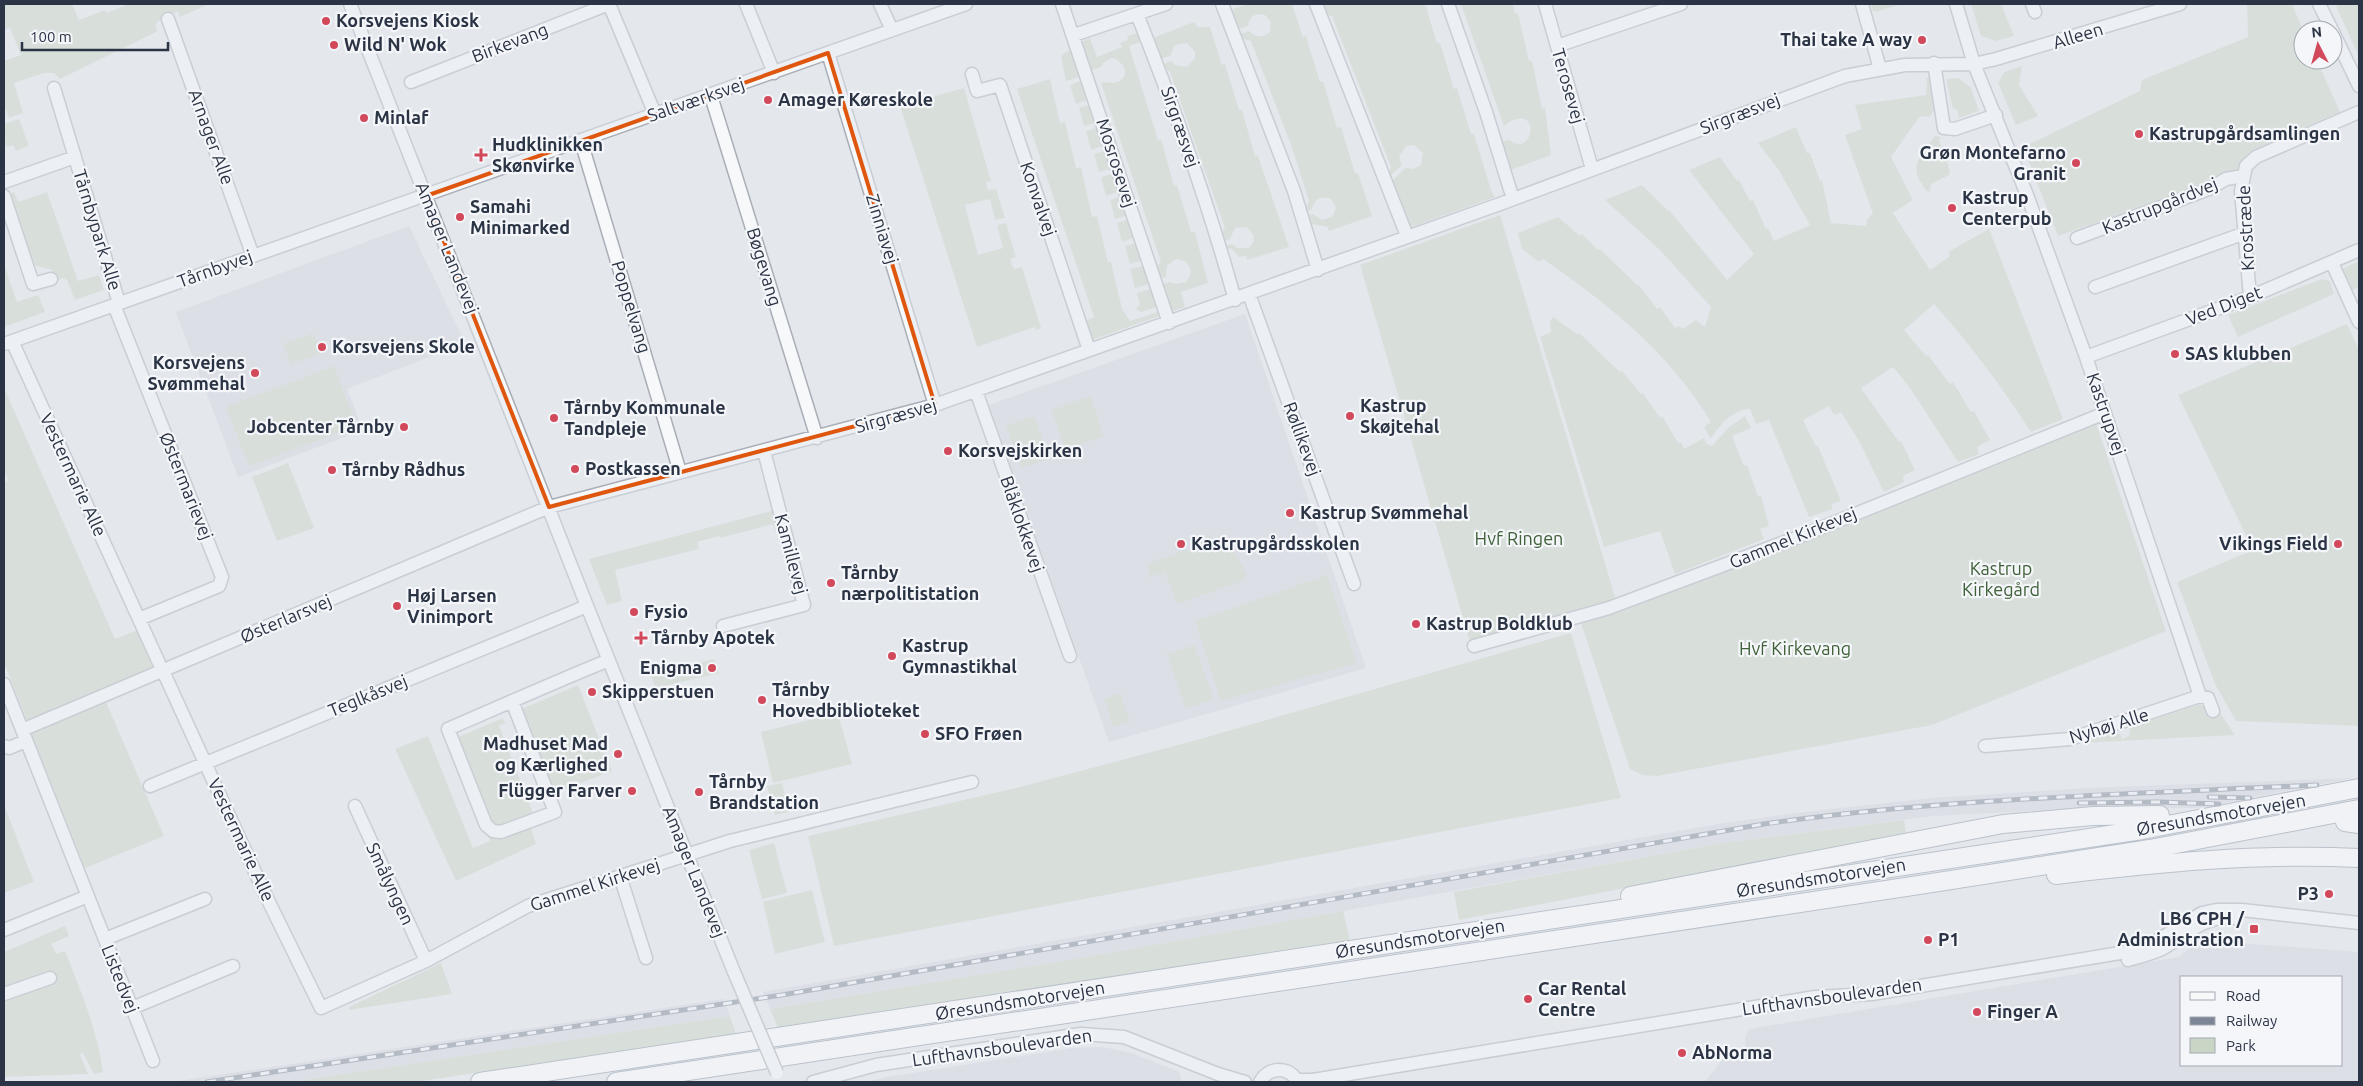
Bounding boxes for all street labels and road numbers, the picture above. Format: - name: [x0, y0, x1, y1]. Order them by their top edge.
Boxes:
- street label: Birkevang: [469, 18, 551, 66]
- street label: Alleen: [2050, 18, 2105, 52]
- street label: Terosevej: [1549, 46, 1589, 126]
- street label: Saltværksvej: [644, 73, 747, 125]
- street label: Sirgræsvej: [1158, 84, 1204, 170]
- street label: Arnager Alle: [185, 86, 238, 187]
- street label: Sirgræsvej: [1697, 89, 1782, 137]
- street label: Mosrosevej: [1093, 116, 1141, 210]
- street label: Konvalvej: [1017, 159, 1061, 238]
- street label: Tårnbypark Alle: [70, 167, 126, 293]
- street label: Kastrupgårdvej: [2099, 173, 2220, 237]
- street label: Amager Landevej: [412, 179, 483, 316]
- street label: Krostræde: [2233, 185, 2257, 271]
- street label: Zinniavej: [863, 191, 903, 266]
- street label: Bøgevang: [744, 225, 786, 308]
- street label: Tårnbyvej: [174, 245, 255, 291]
- street label: Poppelvang: [608, 258, 655, 355]
- street label: Ved Diget: [2183, 281, 2264, 329]
- street label: Kastrupvej: [2084, 370, 2130, 457]
- street label: Sirgræsvej: [853, 394, 939, 436]
- street label: Røllikevej: [1280, 399, 1326, 478]
- street label: Vestermarie Alle: [37, 410, 111, 539]
- street label: Østermarievej: [156, 429, 218, 542]
- street label: Blåklokkevej: [997, 473, 1049, 575]
- street label: Gammel Kirkevej: [1726, 502, 1859, 572]
- street label: Kamillevej: [772, 511, 812, 596]
- street label: Østerlarsvej: [237, 590, 334, 646]
- street label: Teglkåsvej: [325, 670, 410, 720]
- street label: Nyhøj Alle: [2067, 704, 2151, 747]
- street label: Vestermarie Alle: [205, 775, 279, 904]
- street label: Øresundsmotorvejen: [2135, 789, 2307, 839]
- street label: Amager Landevej: [659, 803, 730, 940]
- street label: Smålyngen: [363, 839, 419, 928]
- street label: Gammel Kirkevej: [527, 854, 662, 914]
- street label: Øresundsmotorvejen: [1735, 854, 1907, 900]
- street label: Øresundsmotorvejen: [1334, 915, 1506, 961]
- street label: Listedvej: [98, 942, 144, 1016]
- street label: Lufthavnsboulevarden: [1741, 973, 1923, 1019]
- street label: Øresundsmotorvejen: [934, 977, 1106, 1023]
- street label: Lufthavnsboulevarden: [911, 1024, 1093, 1070]

